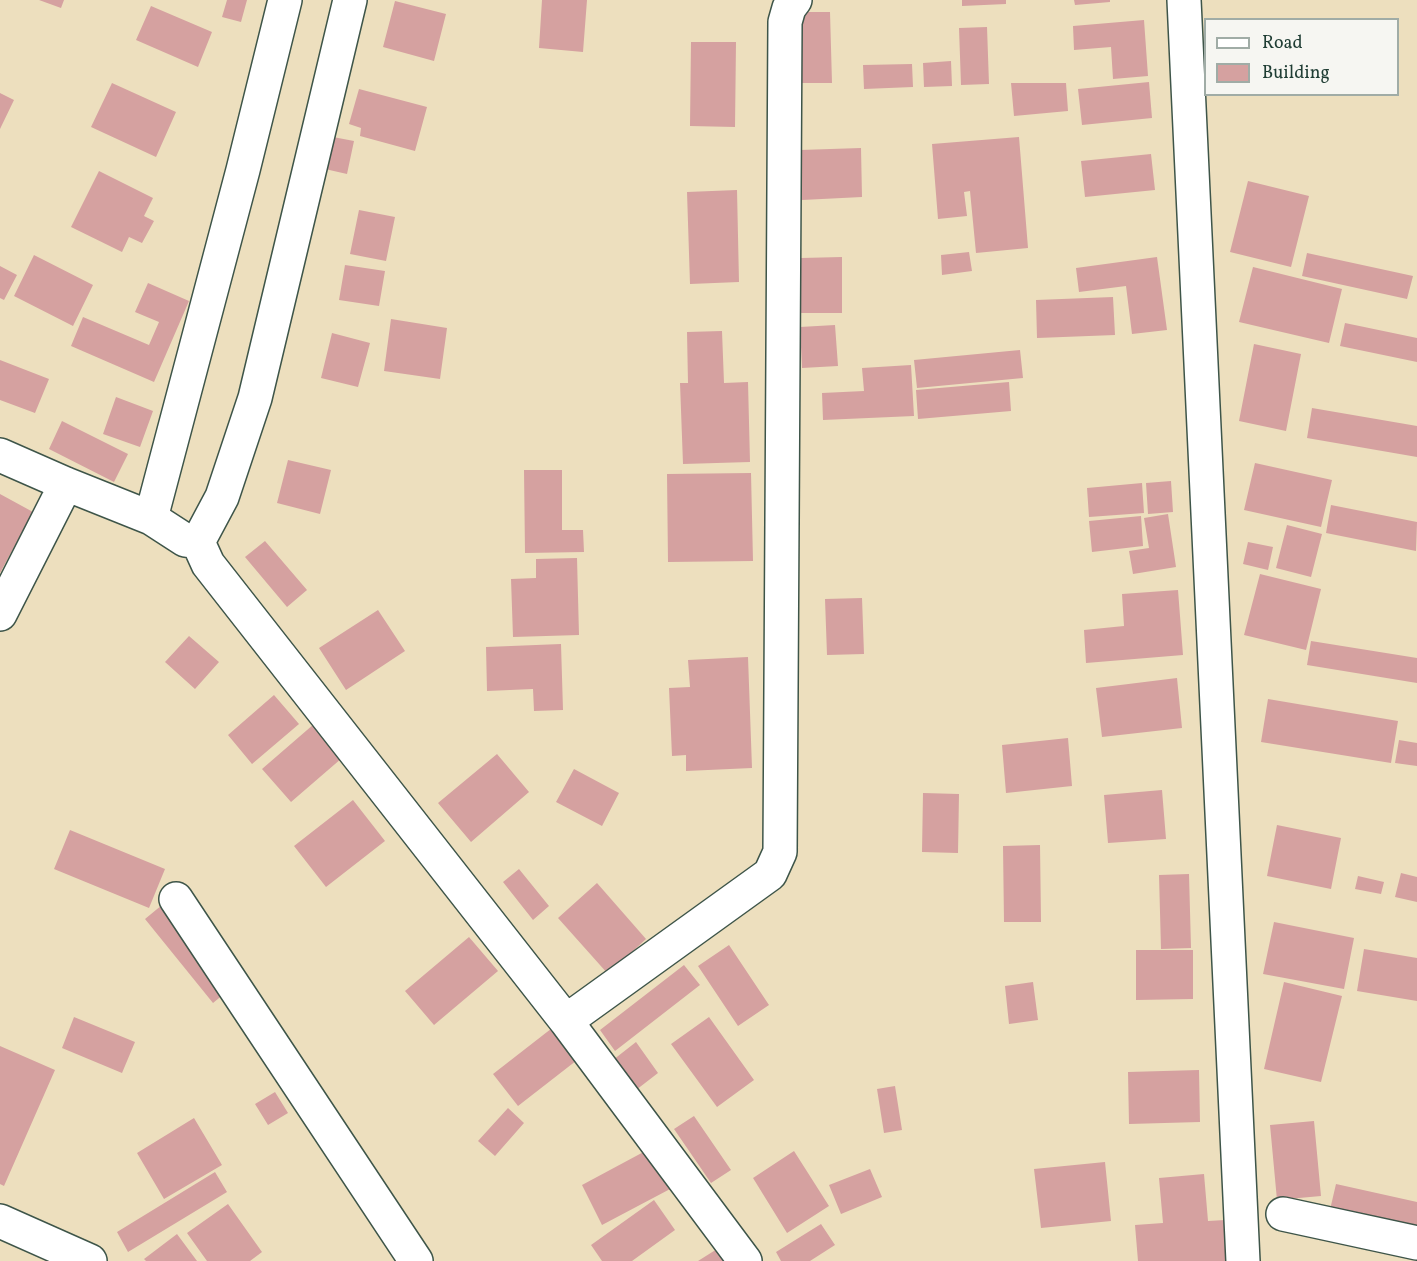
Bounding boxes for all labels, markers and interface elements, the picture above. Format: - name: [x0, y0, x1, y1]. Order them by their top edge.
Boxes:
- legend: [1204, 18, 1399, 96]
- text: Road: [1262, 31, 1303, 56]
- text: Building: [1262, 61, 1330, 86]

